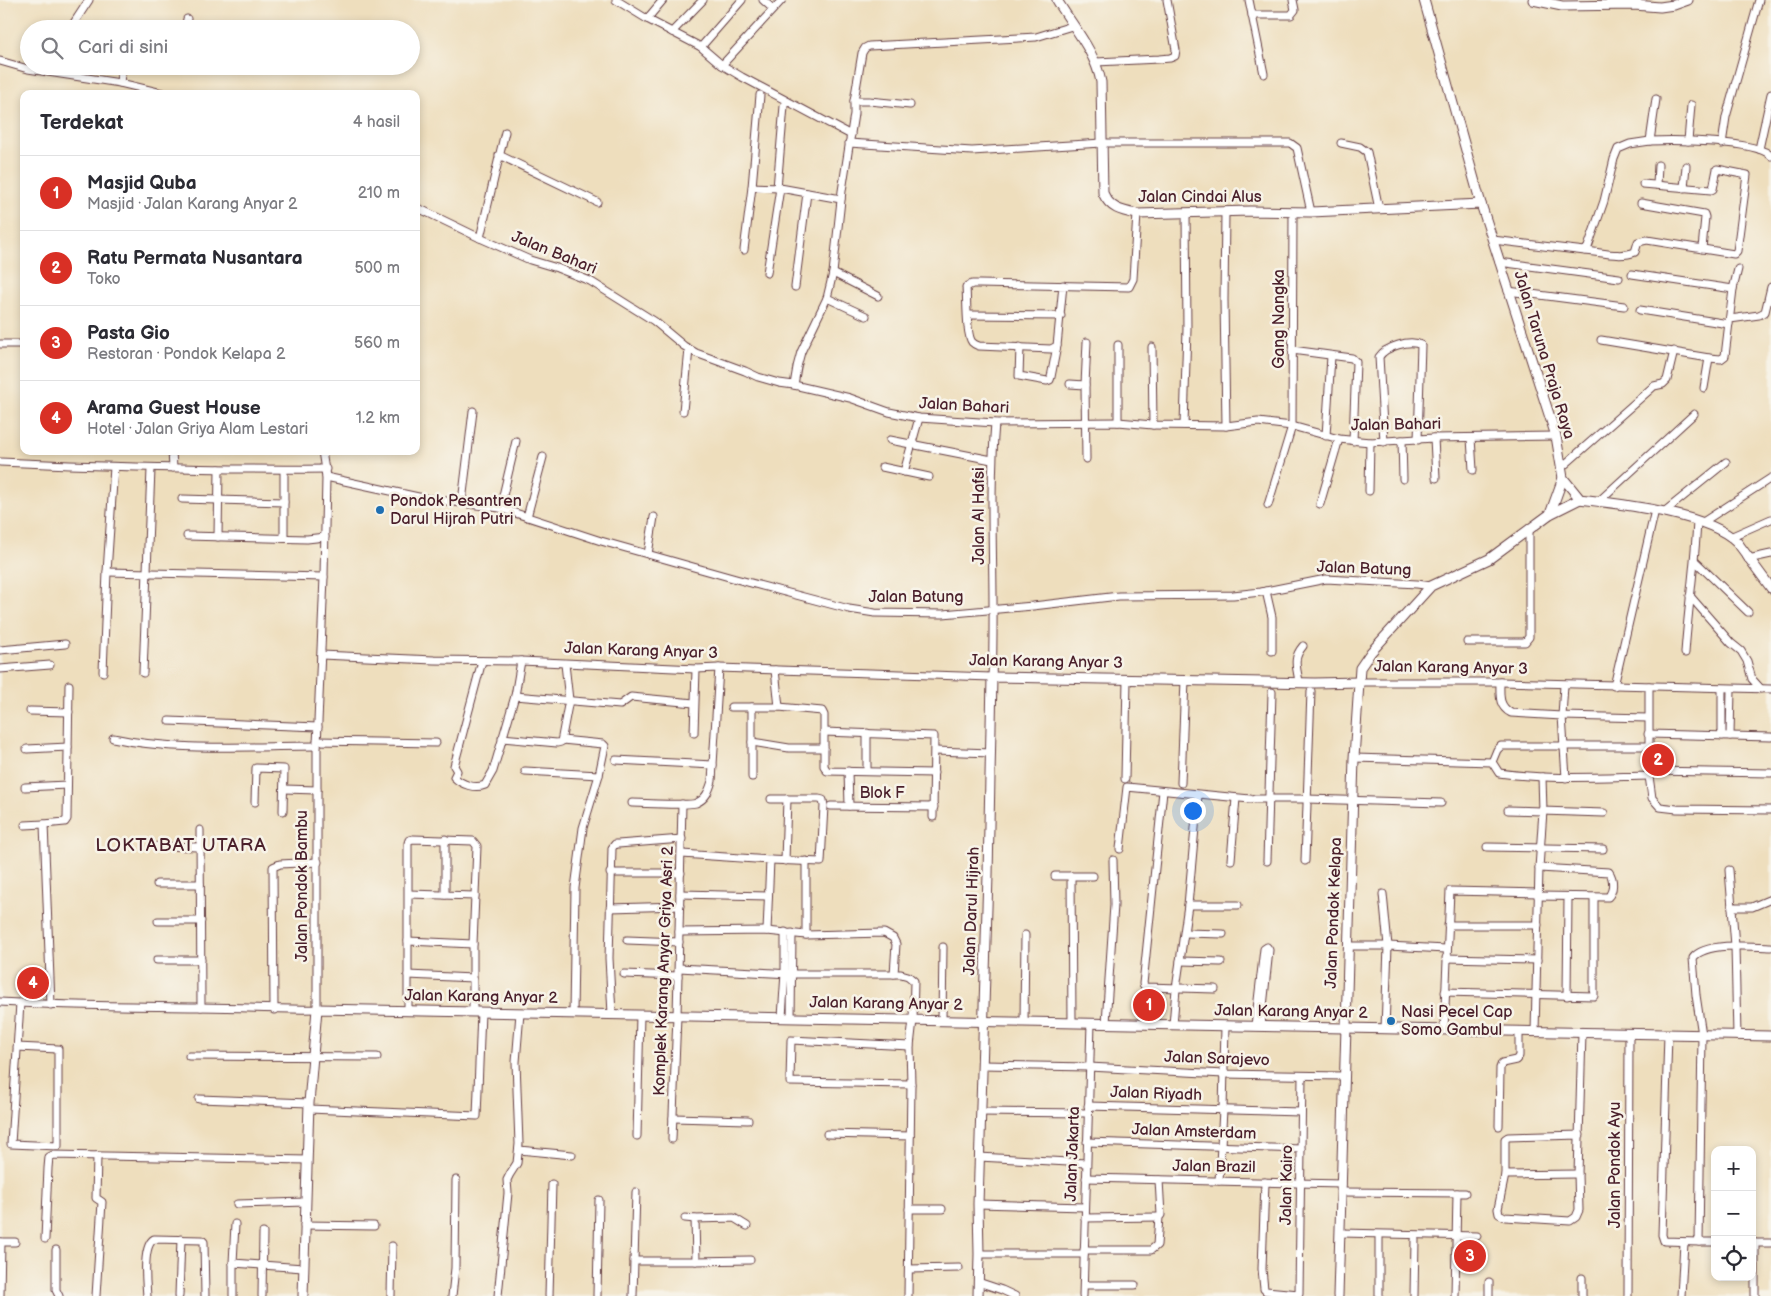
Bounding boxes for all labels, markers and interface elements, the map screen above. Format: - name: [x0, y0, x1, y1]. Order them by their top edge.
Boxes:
- search box: [20, 20, 420, 75]
- icon: search: [38, 34, 66, 62]
- text: Cari di sini: [78, 36, 168, 59]
- text: Terdekat: [40, 110, 124, 135]
- text: 4 hasil: [353, 113, 400, 132]
- text: Masjid Quba: [87, 172, 197, 195]
- text: 1: [53, 184, 59, 203]
- text: 210 m: [358, 184, 400, 203]
- street label: Jalan Cindai Alus: [1138, 188, 1262, 207]
- text: Masjid · Jalan Karang Anyar 2: [87, 195, 298, 214]
- street label: Jalan Bahari: [509, 227, 599, 279]
- text: Ratu Permata Nusantara: [87, 247, 303, 270]
- text: 2: [51, 259, 61, 278]
- text: 500 m: [354, 259, 400, 278]
- street label: Gang Nangka: [1270, 269, 1289, 369]
- street label: Jalan Taruna Praja Raya: [1509, 269, 1579, 441]
- text: Toko: [87, 270, 121, 289]
- text: Pasta Gio: [87, 322, 170, 345]
- text: 3: [51, 334, 61, 353]
- text: 560 m: [354, 334, 400, 353]
- text: Restoran · Pondok Kelapa 2: [87, 345, 285, 364]
- street label: Jalan Bahari: [918, 394, 1010, 418]
- text: Arama Guest House: [87, 397, 261, 420]
- text: 4: [51, 409, 61, 428]
- text: 1.2 km: [356, 409, 400, 428]
- street label: Jalan Bahari: [1351, 415, 1441, 435]
- text: Hotel · Jalan Griya Alam Lestari: [87, 420, 308, 439]
- street label: Jalan Al Hafsi: [970, 467, 989, 565]
- place label: Pondok Pesantren Darul Hijrah Putri: [390, 492, 522, 529]
- marker: Pondok Pesantren Darul Hijrah Putri: [374, 504, 386, 516]
- street label: Jalan Batung: [1316, 558, 1412, 580]
- street label: Jalan Batung: [869, 588, 963, 607]
- street label: Jalan Karang Anyar 3: [564, 639, 718, 663]
- street label: Jalan Karang Anyar 3: [969, 651, 1123, 673]
- street label: Jalan Karang Anyar 3: [1374, 657, 1528, 679]
- pin: 2: [1642, 741, 1674, 779]
- street label: Blok F: [859, 784, 905, 803]
- your location: [1180, 798, 1206, 824]
- street label: Jalan Pondok Bambu: [293, 810, 312, 962]
- district label: LOKTABAT UTARA: [95, 834, 267, 857]
- street label: Jalan Pondok Kelapa: [1322, 837, 1346, 989]
- street label: Komplek Karang Anyar Griya Asri 2: [650, 845, 678, 1096]
- street label: Jalan Darul Hijrah: [960, 846, 984, 976]
- pin: 4: [17, 964, 49, 1002]
- street label: Jalan Karang Anyar 2: [404, 986, 558, 1008]
- pin: 1: [1133, 986, 1165, 1024]
- street label: Jalan Karang Anyar 2: [809, 993, 963, 1015]
- street label: Jalan Karang Anyar 2: [1214, 1001, 1368, 1023]
- place label: Nasi Pecel Cap Somo Gambul: [1401, 1003, 1513, 1040]
- marker: Nasi Pecel Cap Somo Gambul: [1385, 1015, 1397, 1027]
- street label: Jalan Sarajevo: [1164, 1048, 1270, 1070]
- street label: Jalan Riyadh: [1110, 1083, 1202, 1105]
- street label: Jalan Pondok Ayu: [1606, 1102, 1625, 1228]
- street label: Jalan Jakarta: [1062, 1106, 1084, 1202]
- street label: Jalan Amsterdam: [1131, 1120, 1257, 1144]
- street label: Jalan Kairo: [1277, 1145, 1297, 1225]
- map controls: [1711, 1146, 1756, 1281]
- button: +: [1711, 1146, 1756, 1191]
- street label: Jalan Brazil: [1172, 1157, 1256, 1177]
- button: −: [1711, 1191, 1756, 1236]
- button: locate: [1711, 1236, 1756, 1281]
- pin: 3: [1454, 1237, 1486, 1275]

